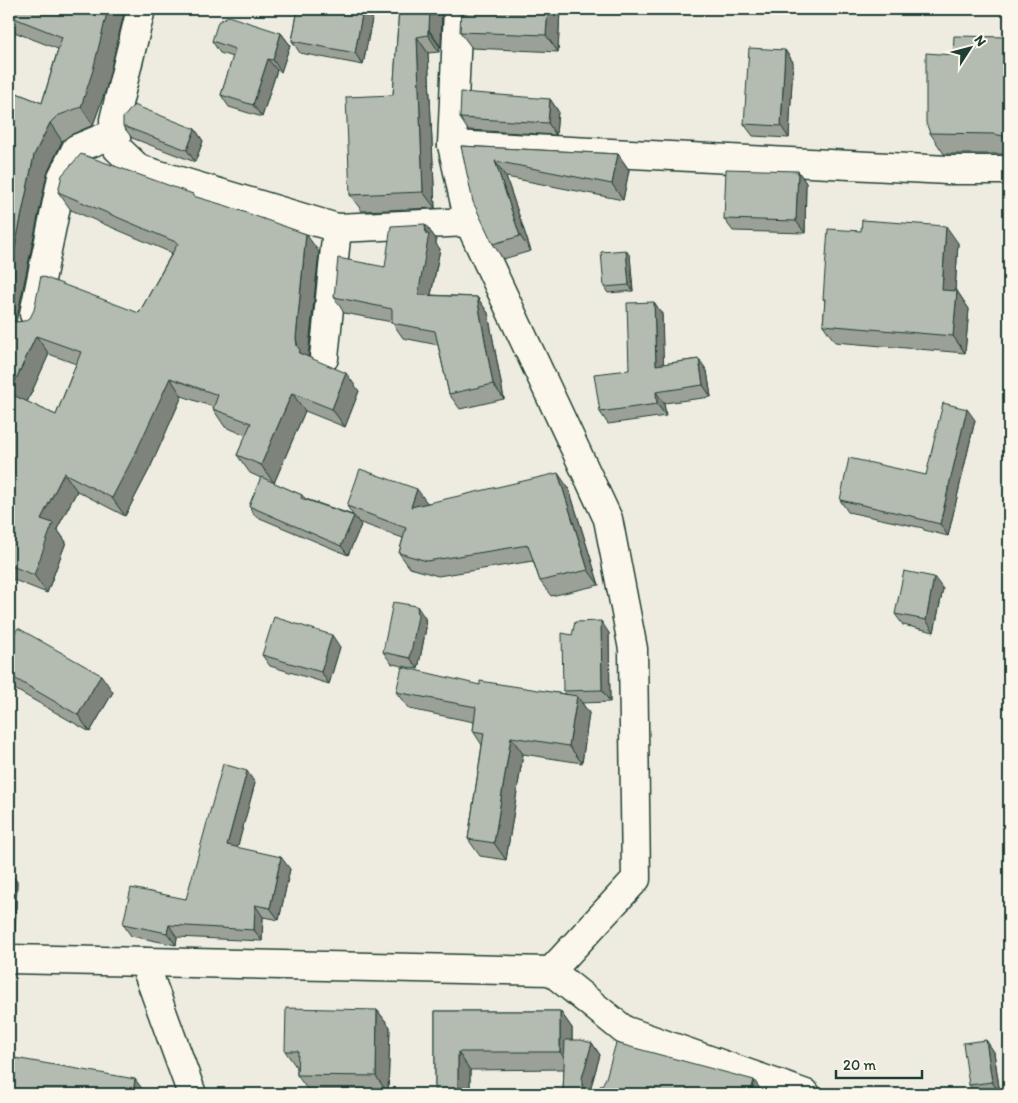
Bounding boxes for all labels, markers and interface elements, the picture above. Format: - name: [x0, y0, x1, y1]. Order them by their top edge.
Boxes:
- north arrow: [946, 22, 996, 72]
- text: N: [970, 32, 990, 49]
- scale bar: [836, 1048, 922, 1080]
- text: 20 m: [843, 1056, 877, 1074]

